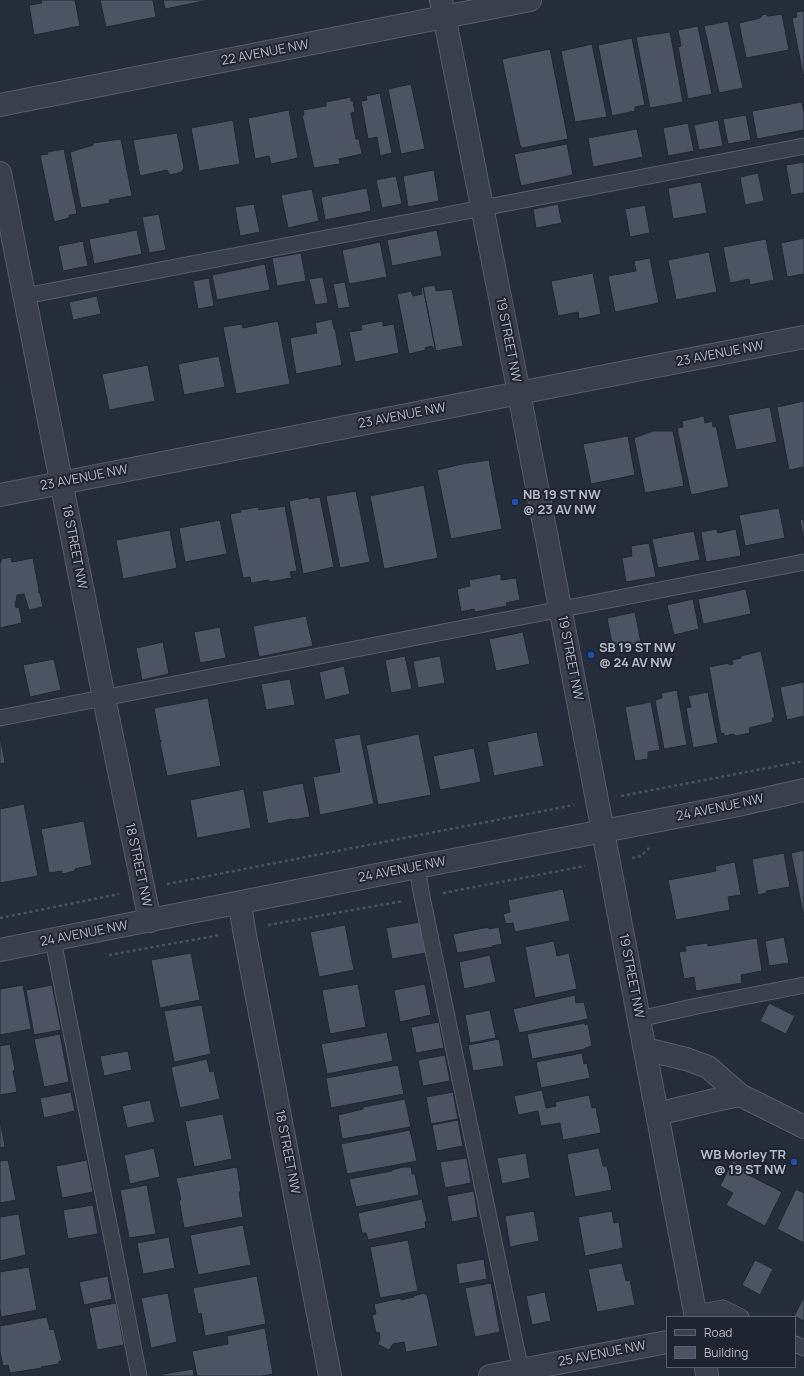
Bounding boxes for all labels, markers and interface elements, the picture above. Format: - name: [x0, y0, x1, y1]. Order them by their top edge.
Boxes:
- street label: 22 AVENUE NW: [220, 37, 310, 69]
- street label: 19 STREET NW: [492, 296, 524, 384]
- street label: 23 AVENUE NW: [675, 338, 765, 370]
- street label: 23 AVENUE NW: [357, 400, 447, 432]
- street label: 23 AVENUE NW: [39, 462, 129, 494]
- place label: NB 19 ST NW @ 23 AV NW: [523, 487, 601, 518]
- marker: NB 19 ST NW @ 23 AV NW: [510, 497, 520, 507]
- street label: 18 STREET NW: [58, 504, 90, 590]
- street label: 19 STREET NW: [554, 614, 586, 702]
- place label: SB 19 ST NW @ 24 AV NW: [599, 640, 676, 671]
- marker: SB 19 ST NW @ 24 AV NW: [586, 650, 596, 660]
- street label: 24 AVENUE NW: [675, 791, 765, 825]
- street label: 18 STREET NW: [121, 822, 155, 908]
- street label: 24 AVENUE NW: [357, 854, 447, 886]
- street label: 24 AVENUE NW: [39, 918, 129, 950]
- street label: 19 STREET NW: [615, 932, 647, 1020]
- street label: 18 STREET NW: [271, 1109, 303, 1195]
- place label: WB Morley TR @ 19 ST NW: [700, 1147, 786, 1178]
- marker: WB Morley TR @ 19 ST NW: [789, 1157, 799, 1167]
- legend: [666, 1316, 796, 1368]
- text: Road: [704, 1324, 732, 1341]
- street label: 25 AVENUE NW: [557, 1338, 647, 1370]
- text: Building: [704, 1344, 748, 1361]

